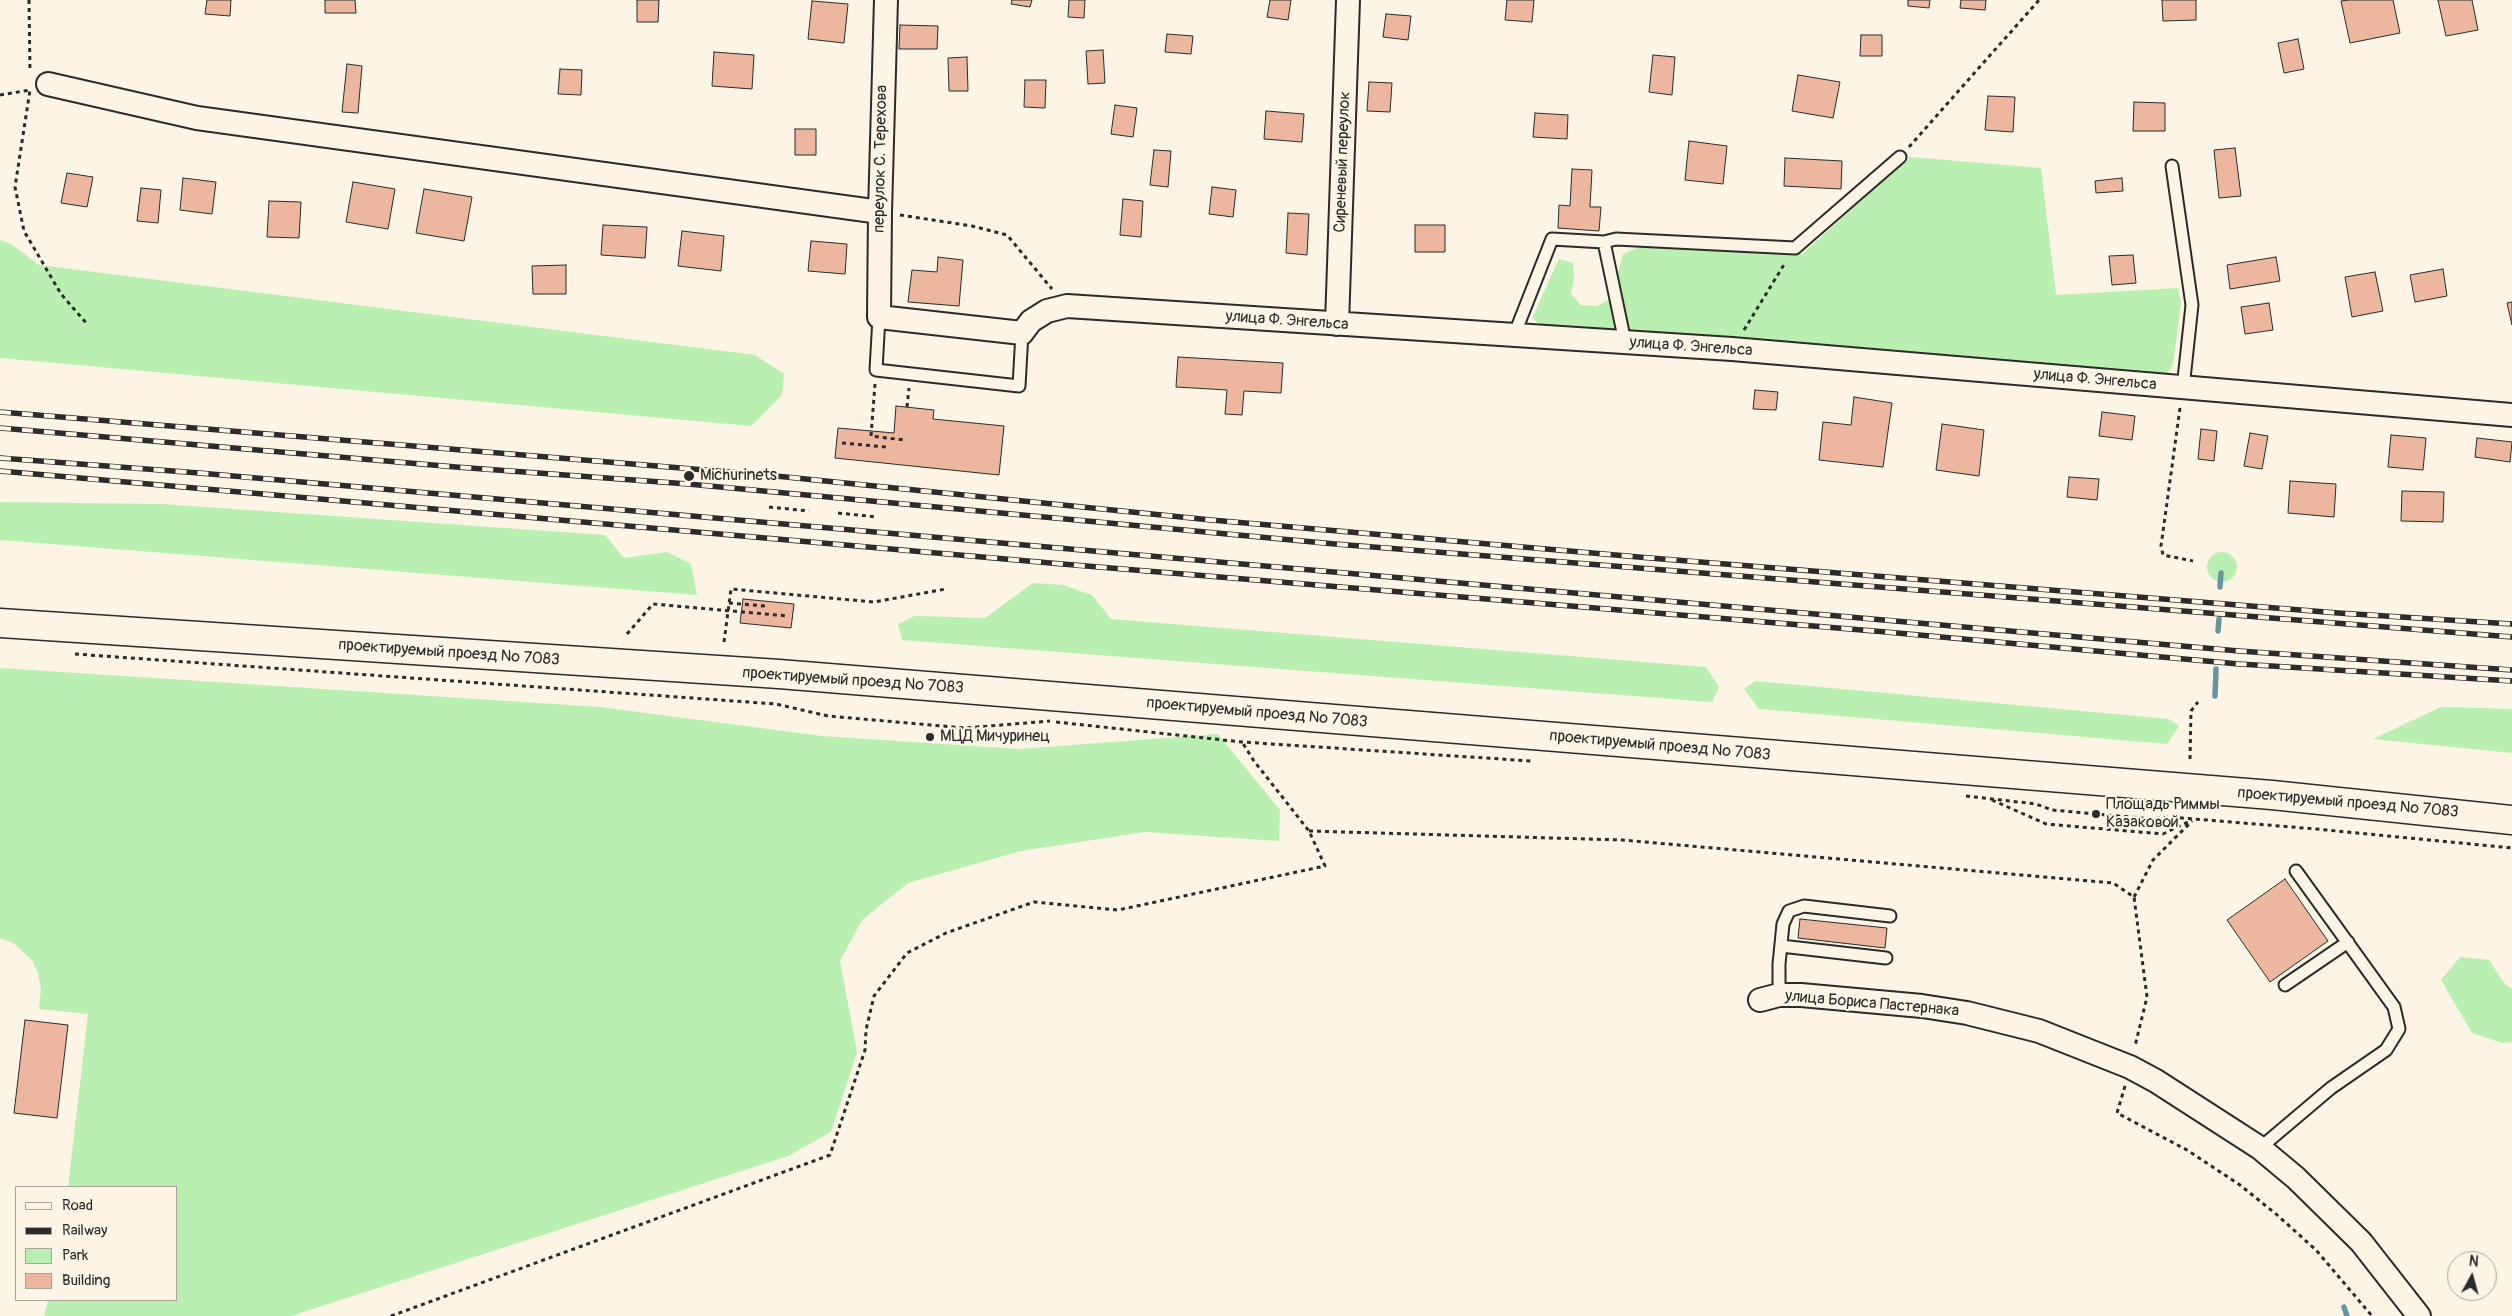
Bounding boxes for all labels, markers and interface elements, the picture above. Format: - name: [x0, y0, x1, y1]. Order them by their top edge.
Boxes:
- street label: переулок С. Терехова: [870, 85, 892, 233]
- street label: Сиреневый переулок: [1331, 91, 1355, 233]
- street label: улица Ф. Энгельса: [1225, 307, 1349, 335]
- street label: улица Ф. Энгельса: [1629, 333, 1753, 361]
- street label: улица Ф. Энгельса: [2033, 365, 2157, 395]
- place label: Michurinets: [700, 466, 777, 486]
- marker: Michurinets: [682, 469, 696, 483]
- street label: проектируемый проезд № 7083: [338, 636, 560, 670]
- street label: проектируемый проезд № 7083: [742, 664, 964, 698]
- street label: проектируемый проезд № 7083: [1146, 694, 1368, 732]
- place label: МЦД Мичуринец: [940, 727, 1050, 747]
- street label: проектируемый проезд № 7083: [1549, 727, 1771, 765]
- marker: МЦД Мичуринец: [924, 731, 936, 743]
- street label: проектируемый проезд № 7083: [2237, 784, 2459, 822]
- place label: Площадь Риммы Казаковой: [2106, 795, 2220, 833]
- marker: Площадь Риммы Казаковой: [2090, 808, 2102, 820]
- street label: улица Бориса Пастернака: [1784, 987, 1960, 1021]
- legend: [15, 1186, 178, 1301]
- text: Road: [62, 1196, 93, 1215]
- text: Railway: [62, 1221, 107, 1240]
- text: Park: [62, 1246, 88, 1265]
- north arrow: [2447, 1251, 2497, 1301]
- text: N: [2468, 1253, 2480, 1271]
- text: Building: [62, 1271, 110, 1290]

